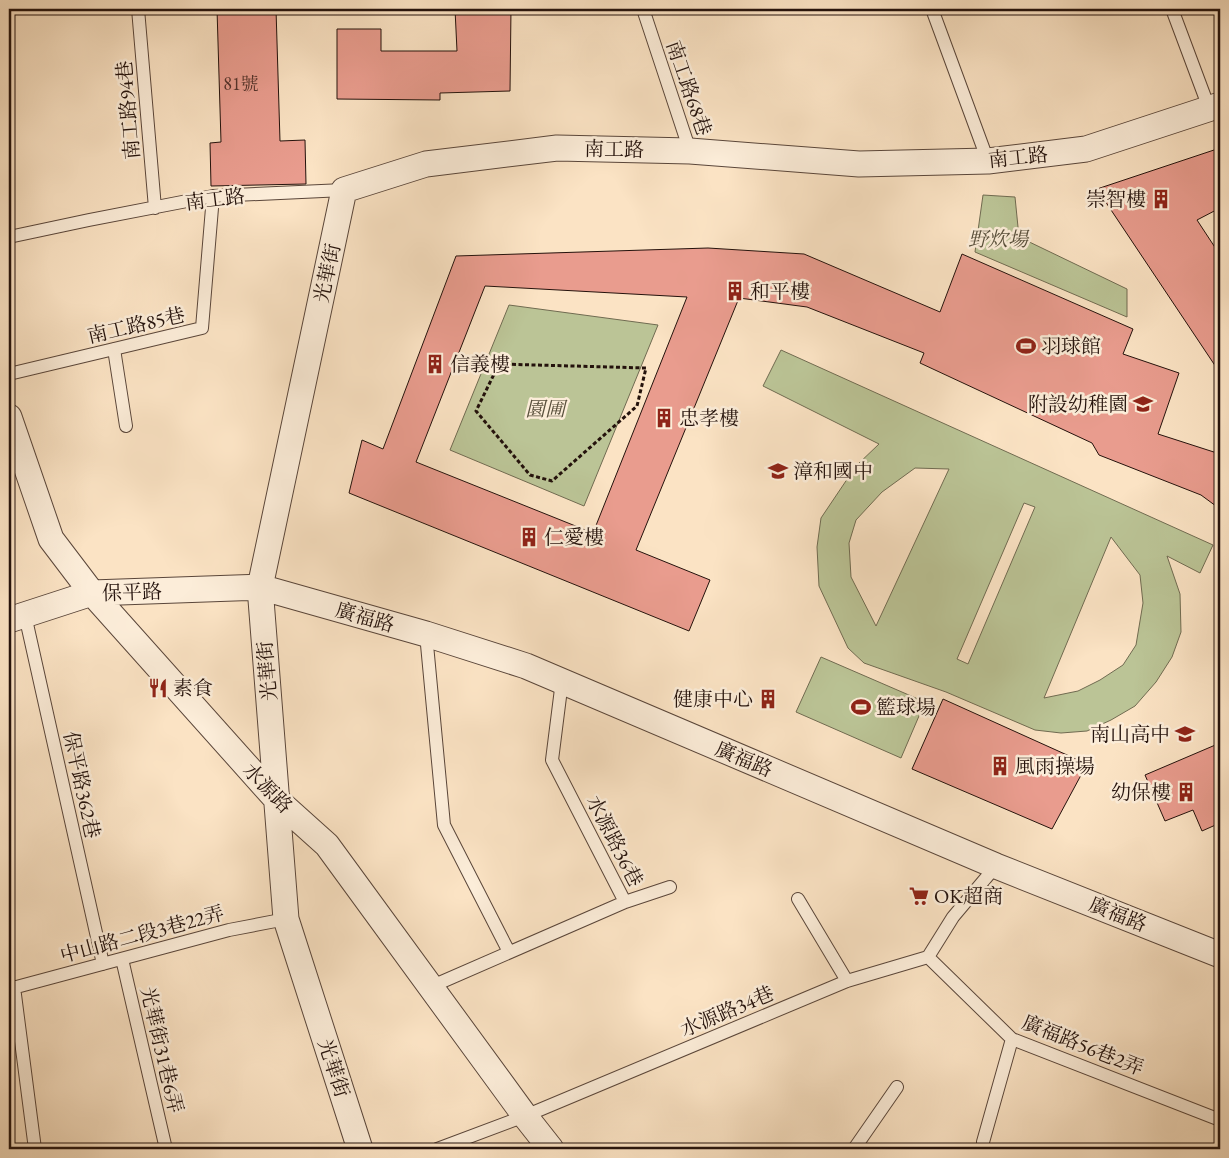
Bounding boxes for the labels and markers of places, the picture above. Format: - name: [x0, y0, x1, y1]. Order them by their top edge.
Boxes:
- place label: 崇智樓: [1086, 186, 1146, 212]
- building icon: 崇智樓: [1150, 188, 1172, 210]
- place label: 和平樓: [750, 278, 810, 304]
- building icon: 和平樓: [724, 280, 746, 302]
- place label: 羽球館: [1041, 333, 1101, 359]
- sports icon: 羽球館: [1015, 335, 1037, 357]
- place label: 信義樓: [450, 351, 510, 377]
- building icon: 信義樓: [424, 353, 446, 375]
- place label: 附設幼稚園: [1028, 391, 1128, 417]
- school or university icon: 附設幼稚園: [1132, 393, 1154, 415]
- place label: 忠孝樓: [679, 405, 739, 431]
- building icon: 忠孝樓: [653, 407, 675, 429]
- place label: 漳和國中: [793, 458, 873, 484]
- school or university icon: 漳和國中: [767, 460, 789, 482]
- place label: 仁愛樓: [544, 524, 604, 550]
- building icon: 仁愛樓: [518, 526, 540, 548]
- place label: 素食: [173, 675, 213, 701]
- restaurant icon: 素食: [147, 677, 169, 699]
- place label: 健康中心: [673, 686, 753, 712]
- building icon: 健康中心: [757, 688, 779, 710]
- place label: 籃球場: [876, 694, 936, 720]
- sports icon: 籃球場: [850, 696, 872, 718]
- place label: 南山高中: [1090, 721, 1170, 747]
- school or university icon: 南山高中: [1174, 723, 1196, 745]
- place label: 風雨操場: [1015, 753, 1095, 779]
- building icon: 風雨操場: [989, 755, 1011, 777]
- place label: 幼保樓: [1111, 779, 1171, 805]
- building icon: 幼保樓: [1175, 781, 1197, 803]
- place label: OK超商: [934, 883, 1003, 909]
- supermarket icon: OK超商: [908, 885, 930, 907]

